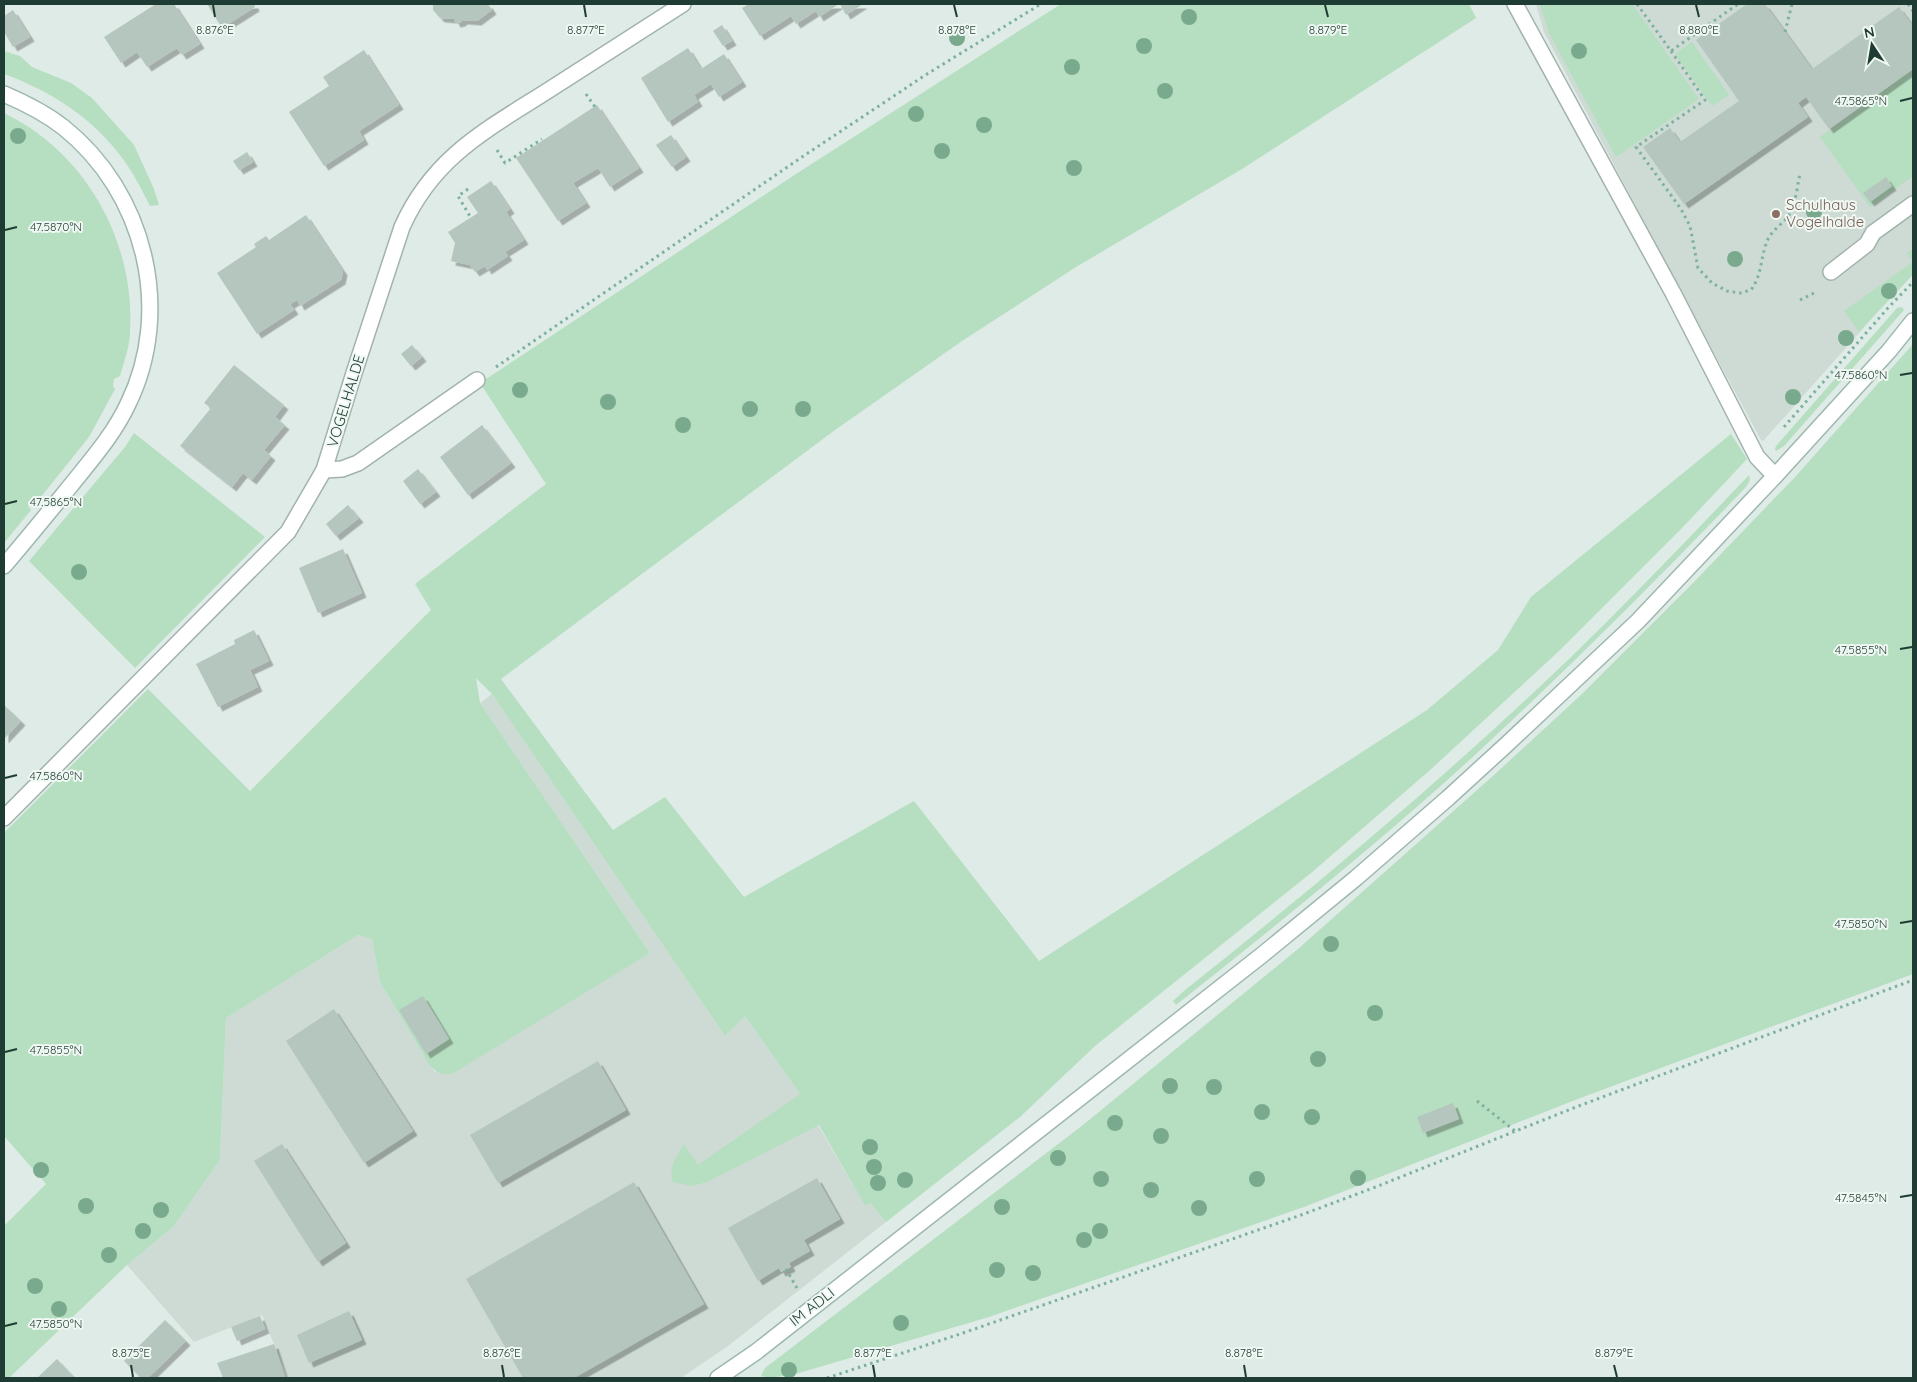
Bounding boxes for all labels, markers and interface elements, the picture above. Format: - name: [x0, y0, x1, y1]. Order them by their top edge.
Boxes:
- north arrow: [1847, 20, 1897, 70]
- text: 8.876°E: [196, 22, 234, 37]
- text: 8.877°E: [567, 22, 605, 37]
- text: 8.878°E: [938, 22, 976, 37]
- text: 8.879°E: [1309, 22, 1347, 37]
- text: 8.880°E: [1679, 22, 1719, 37]
- text: N: [1862, 22, 1876, 42]
- text: 47.5865°N: [1835, 93, 1887, 108]
- place label: Schulhaus Vogelhalde: [1786, 195, 1864, 231]
- marker: Schulhaus Vogelhalde: [1770, 208, 1782, 220]
- text: 47.5870°N: [30, 219, 82, 234]
- street label: VOGELHALDE: [322, 352, 369, 450]
- text: 47.5860°N: [1835, 367, 1887, 382]
- text: 47.5865°N: [30, 494, 82, 509]
- text: 47.5855°N: [1835, 642, 1887, 657]
- text: 47.5860°N: [30, 768, 82, 783]
- text: 47.5850°N: [1835, 916, 1887, 931]
- text: 47.5855°N: [30, 1042, 82, 1057]
- text: 47.5845°N: [1835, 1190, 1887, 1205]
- street label: IM ADLI: [785, 1283, 838, 1330]
- text: 47.5850°N: [30, 1316, 82, 1331]
- text: 8.875°E: [112, 1345, 150, 1360]
- text: 8.876°E: [483, 1345, 521, 1360]
- text: 8.877°E: [854, 1345, 892, 1360]
- text: 8.878°E: [1225, 1345, 1263, 1360]
- text: 8.879°E: [1595, 1345, 1633, 1360]

